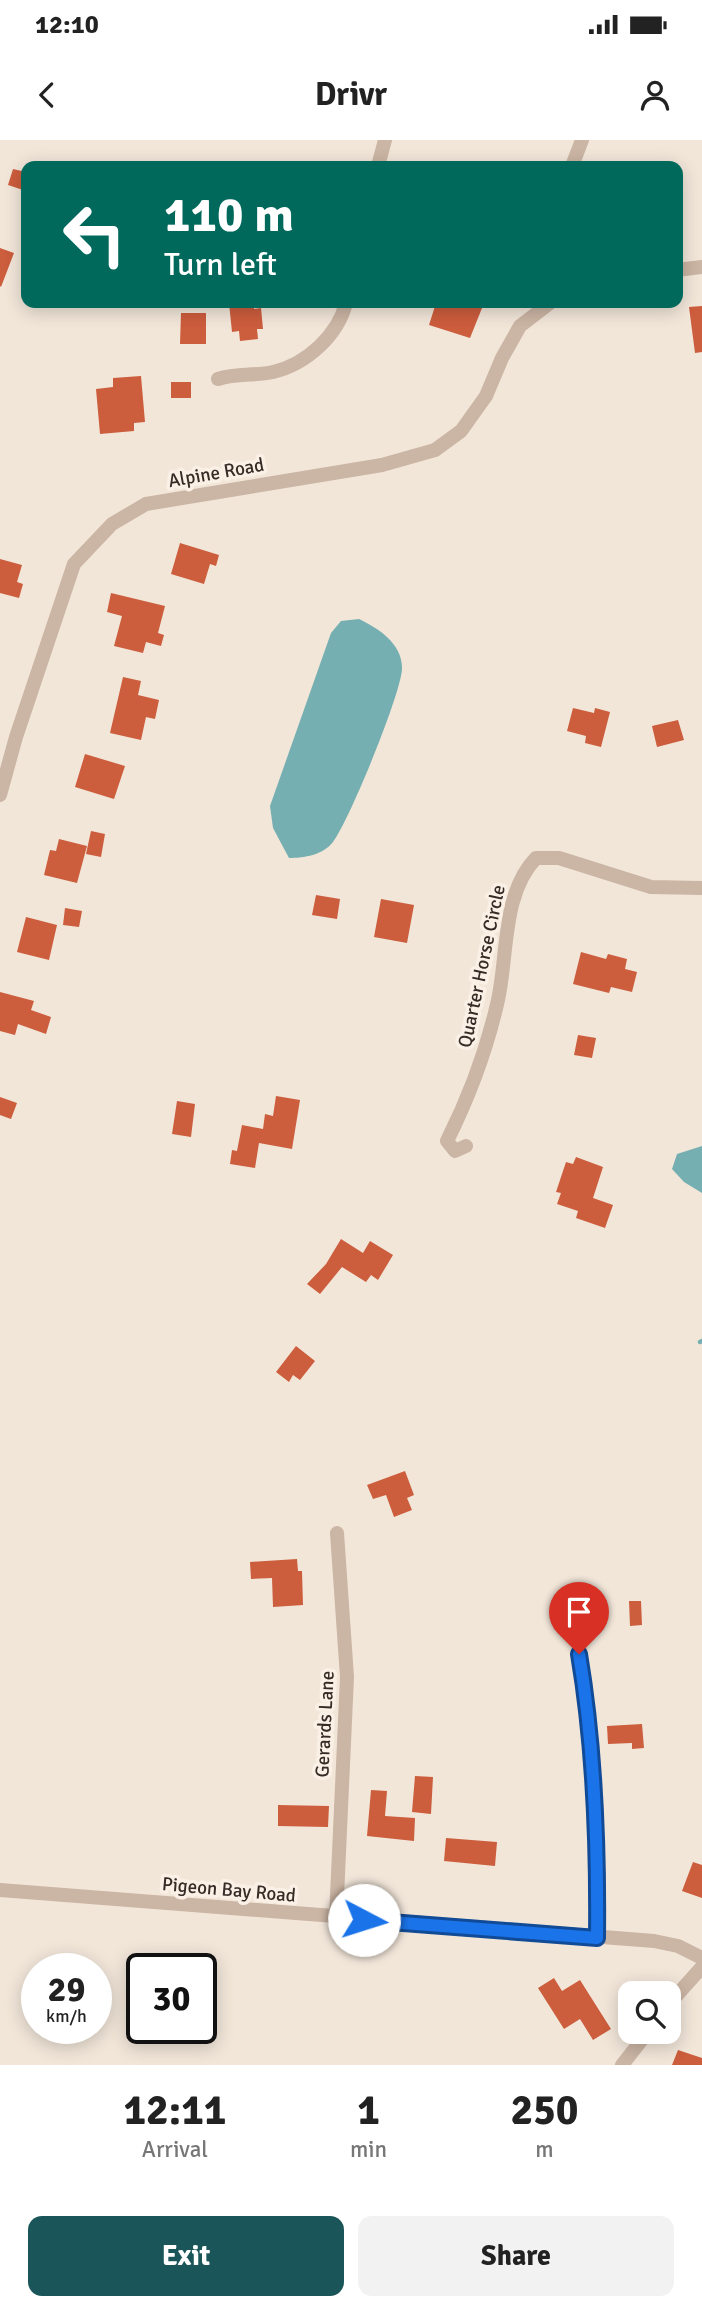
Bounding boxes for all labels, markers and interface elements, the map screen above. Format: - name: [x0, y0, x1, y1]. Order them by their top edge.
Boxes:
- text: 12:10: [35, 9, 99, 41]
- text: Drivr: [315, 75, 387, 114]
- icon: back: [28, 76, 66, 114]
- icon: person: [636, 76, 674, 114]
- text: 110 m: [164, 185, 294, 245]
- icon: left: [49, 189, 140, 280]
- text: Turn left: [164, 245, 277, 284]
- street label: Alpine Road: [166, 453, 266, 493]
- street label: Quarter Horse Circle: [453, 883, 511, 1050]
- pin: [549, 1582, 609, 1654]
- icon: arrive: [560, 1593, 598, 1631]
- street label: Gerards Lane: [310, 1670, 340, 1778]
- street label: Pigeon Bay Road: [161, 1872, 297, 1908]
- position arrow: [327, 1883, 401, 1957]
- speed limit sign: 30: [126, 1953, 217, 2044]
- text: 29: [48, 1968, 85, 2011]
- map controls: [618, 1981, 681, 2044]
- button: search: [618, 1981, 681, 2044]
- text: km/h: [46, 2005, 87, 2027]
- text: 12:11: [123, 2085, 227, 2136]
- text: 1: [357, 2085, 380, 2136]
- text: 250: [510, 2085, 579, 2136]
- text: Arrival: [142, 2135, 208, 2164]
- text: min: [350, 2135, 387, 2164]
- text: m: [535, 2135, 554, 2164]
- button: Exit: [28, 2216, 344, 2296]
- button: Share: [358, 2216, 674, 2296]

